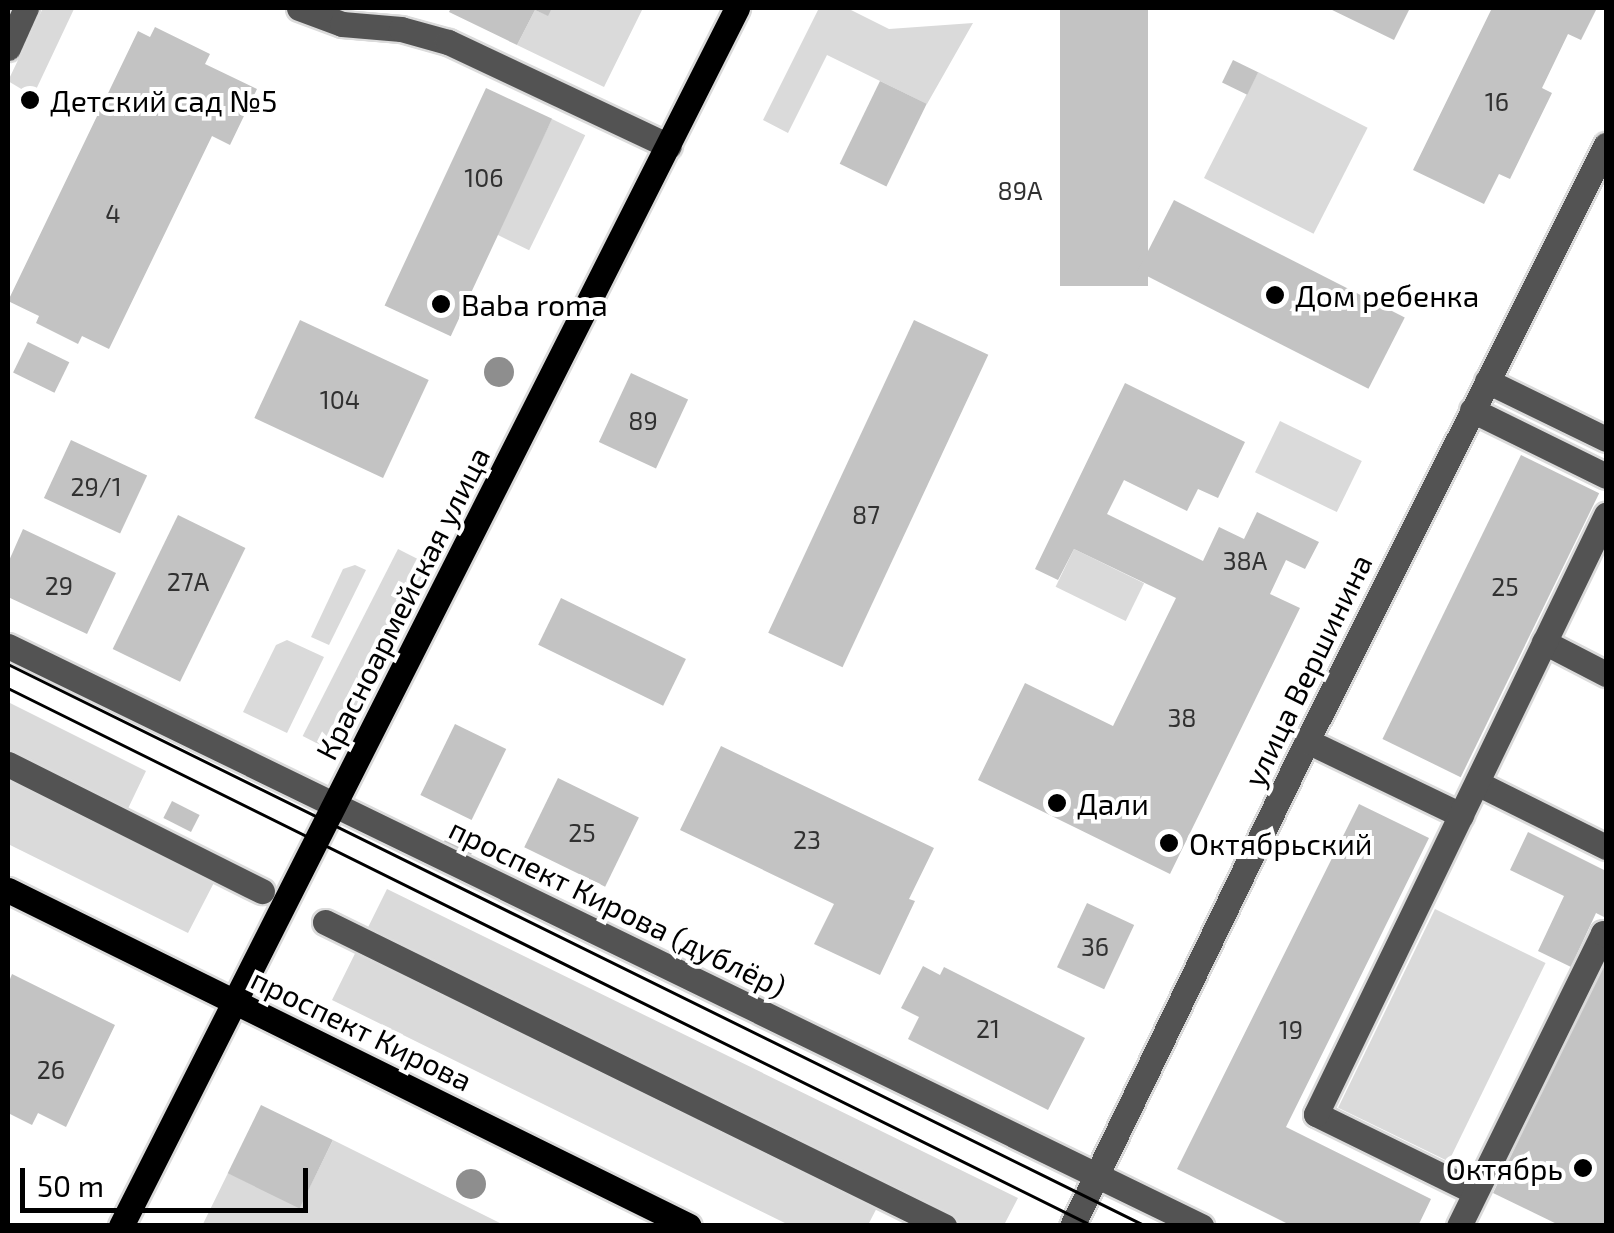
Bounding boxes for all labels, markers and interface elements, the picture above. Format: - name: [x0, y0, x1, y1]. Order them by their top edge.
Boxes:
- place label: Детский сад №5: [50, 82, 277, 118]
- house number: 16: [1485, 86, 1509, 116]
- marker: Детский сад №5: [19, 89, 41, 111]
- house number: 106: [464, 162, 504, 192]
- house number: 89А: [997, 175, 1043, 205]
- house number: 4: [105, 198, 121, 228]
- place label: Дом ребенка: [1295, 277, 1479, 313]
- marker: Дом ребенка: [1264, 284, 1286, 306]
- place label: Baba roma: [461, 286, 608, 322]
- marker: Baba roma: [430, 293, 452, 315]
- house number: 104: [320, 384, 360, 414]
- house number: 89: [628, 405, 658, 435]
- street label: Красноармейская улица: [307, 441, 497, 765]
- house number: 29/1: [70, 471, 122, 501]
- house number: 87: [852, 499, 880, 529]
- house number: 38А: [1223, 545, 1267, 575]
- street label: улица Вершинина: [1235, 548, 1379, 792]
- house number: 27А: [167, 566, 209, 596]
- house number: 29: [45, 570, 73, 600]
- house number: 25: [1491, 571, 1519, 601]
- house number: 38: [1167, 702, 1197, 732]
- place label: Дали: [1077, 785, 1149, 821]
- marker: Дали: [1046, 792, 1068, 814]
- street label: проспект Кирова (дублёр): [444, 810, 792, 1004]
- house number: 25: [568, 817, 596, 847]
- house number: 23: [793, 824, 821, 854]
- place label: Октябрьский: [1189, 825, 1372, 861]
- marker: Октябрьский: [1158, 832, 1180, 854]
- house number: 36: [1081, 931, 1109, 961]
- street label: проспект Кирова: [246, 960, 478, 1098]
- house number: 21: [976, 1013, 1000, 1043]
- house number: 19: [1279, 1014, 1303, 1044]
- house number: 26: [37, 1054, 65, 1084]
- scale bar: [25, 1148, 312, 1210]
- place label: Октябрь: [1446, 1150, 1563, 1186]
- marker: Октябрь: [1572, 1157, 1594, 1179]
- text: 50 m: [37, 1167, 104, 1203]

